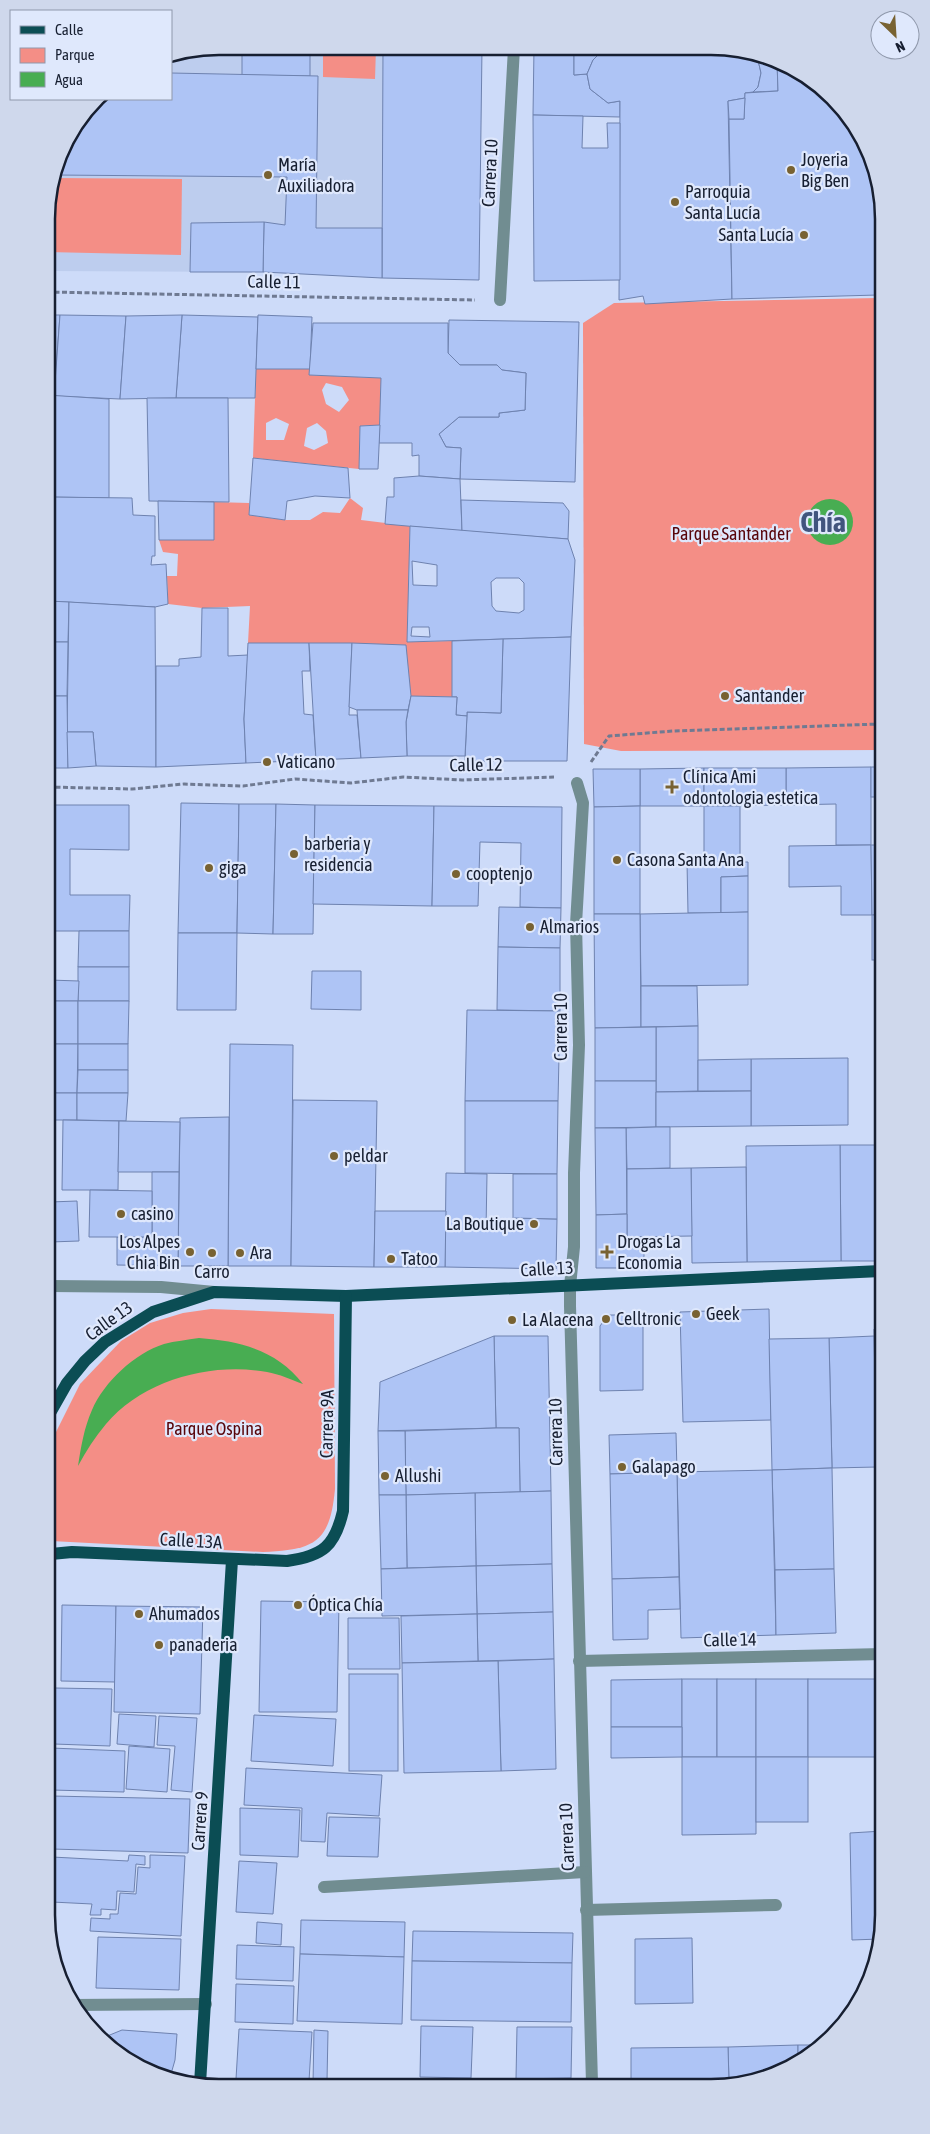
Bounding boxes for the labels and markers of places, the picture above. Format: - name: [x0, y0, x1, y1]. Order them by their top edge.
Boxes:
- place label: Joyeria Big Ben: [801, 149, 849, 191]
- place label: María Auxiliadora: [278, 154, 355, 196]
- marker: Joyeria Big Ben: [785, 164, 797, 176]
- marker: María Auxiliadora: [262, 169, 274, 181]
- place label: Parroquia Santa Lucía: [685, 181, 761, 223]
- marker: Parroquia Santa Lucía: [669, 196, 681, 208]
- place label: Santa Lucía: [718, 224, 794, 245]
- marker: Santa Lucía: [798, 229, 810, 241]
- place label: Santander: [735, 685, 805, 706]
- marker: Santander: [719, 690, 731, 702]
- place label: Vaticano: [277, 751, 335, 772]
- marker: Vaticano: [261, 756, 273, 768]
- place label: Clínica Ami odontologia estetica: [683, 766, 818, 808]
- marker: Clínica Ami odontologia estetica: [665, 780, 679, 794]
- place label: barberia y residencia: [304, 833, 373, 875]
- marker: barberia y residencia: [288, 848, 300, 860]
- place label: Casona Santa Ana: [627, 849, 744, 870]
- marker: Casona Santa Ana: [611, 854, 623, 866]
- place label: giga: [219, 857, 247, 878]
- marker: giga: [203, 862, 215, 874]
- place label: cooptenjo: [466, 863, 533, 884]
- marker: cooptenjo: [450, 868, 462, 880]
- place label: Almarios: [540, 916, 599, 937]
- marker: Almarios: [524, 921, 536, 933]
- place label: peldar: [344, 1145, 388, 1166]
- marker: peldar: [328, 1150, 340, 1162]
- place label: casino: [131, 1203, 174, 1224]
- marker: casino: [115, 1208, 127, 1220]
- place label: La Boutique: [446, 1213, 524, 1234]
- marker: La Boutique: [528, 1218, 540, 1230]
- place label: Los Alpes Chia Bin: [119, 1231, 180, 1273]
- place label: Drogas La Economia: [617, 1231, 682, 1273]
- place label: Ara: [250, 1242, 272, 1263]
- marker: Los Alpes Chia Bin: [184, 1246, 196, 1258]
- marker: Drogas La Economia: [601, 1246, 613, 1258]
- marker: Carro: [206, 1247, 218, 1259]
- marker: Ara: [234, 1247, 246, 1259]
- place label: Tatoo: [401, 1248, 438, 1269]
- marker: Tatoo: [385, 1253, 397, 1265]
- place label: Carro: [194, 1261, 230, 1282]
- place label: Geek: [706, 1303, 740, 1324]
- place label: Celltronic: [616, 1308, 681, 1329]
- marker: Geek: [690, 1308, 702, 1320]
- place label: La Alacena: [522, 1309, 594, 1330]
- marker: Celltronic: [600, 1313, 612, 1325]
- marker: La Alacena: [506, 1314, 518, 1326]
- place label: Galapago: [632, 1456, 696, 1477]
- marker: Galapago: [616, 1461, 628, 1473]
- place label: Allushi: [395, 1465, 441, 1486]
- marker: Allushi: [379, 1470, 391, 1482]
- place label: Óptica Chía: [308, 1594, 383, 1615]
- marker: Óptica Chía: [292, 1599, 304, 1611]
- place label: Ahumados: [149, 1603, 220, 1624]
- marker: Ahumados: [133, 1608, 145, 1620]
- place label: panaderia: [169, 1634, 238, 1655]
- marker: panaderia: [153, 1639, 165, 1651]

